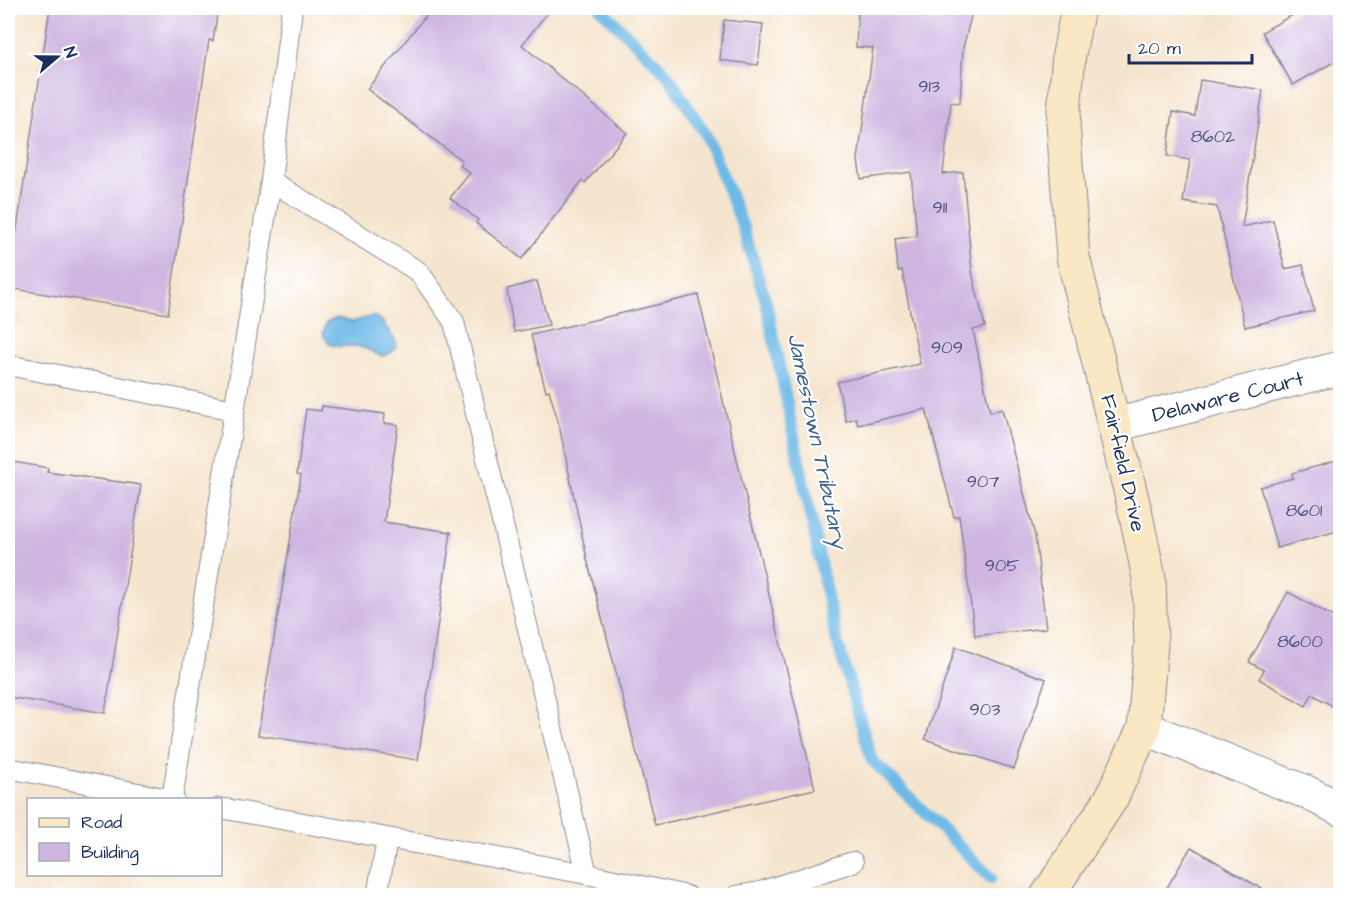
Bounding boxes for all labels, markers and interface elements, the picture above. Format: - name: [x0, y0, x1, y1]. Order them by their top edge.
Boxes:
- north arrow: [27, 27, 87, 87]
- scale bar: [1129, 27, 1252, 65]
- text: 20 m: [1138, 36, 1181, 61]
- text: N: [58, 44, 82, 61]
- house number: 913: [918, 74, 940, 99]
- house number: 8602: [1191, 124, 1236, 149]
- house number: 911: [933, 195, 947, 220]
- water label: Jamestown Tributary: [778, 331, 856, 554]
- house number: 909: [931, 335, 963, 360]
- street label: Delaware Court: [1149, 364, 1307, 430]
- street label: Fairfield Drive: [1093, 391, 1153, 535]
- house number: 907: [967, 469, 999, 494]
- house number: 8601: [1286, 498, 1322, 523]
- house number: 905: [985, 553, 1019, 578]
- house number: 8600: [1277, 629, 1323, 654]
- house number: 903: [970, 697, 1000, 722]
- legend: [27, 798, 222, 876]
- text: Road: [81, 810, 122, 835]
- text: Building: [81, 840, 139, 866]

